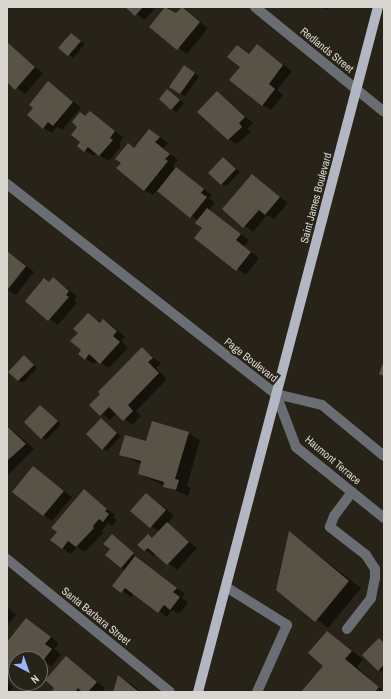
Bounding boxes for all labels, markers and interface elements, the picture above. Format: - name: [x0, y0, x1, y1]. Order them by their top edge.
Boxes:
- street label: Redlands Street: [298, 25, 356, 75]
- street label: Saint James Boulevard: [298, 151, 334, 245]
- street label: Page Boulevard: [222, 335, 280, 385]
- street label: Haumont Terrace: [302, 433, 364, 487]
- street label: Santa Barbara Street: [59, 584, 133, 648]
- north arrow: [8, 651, 48, 691]
- text: N: [28, 672, 42, 687]

